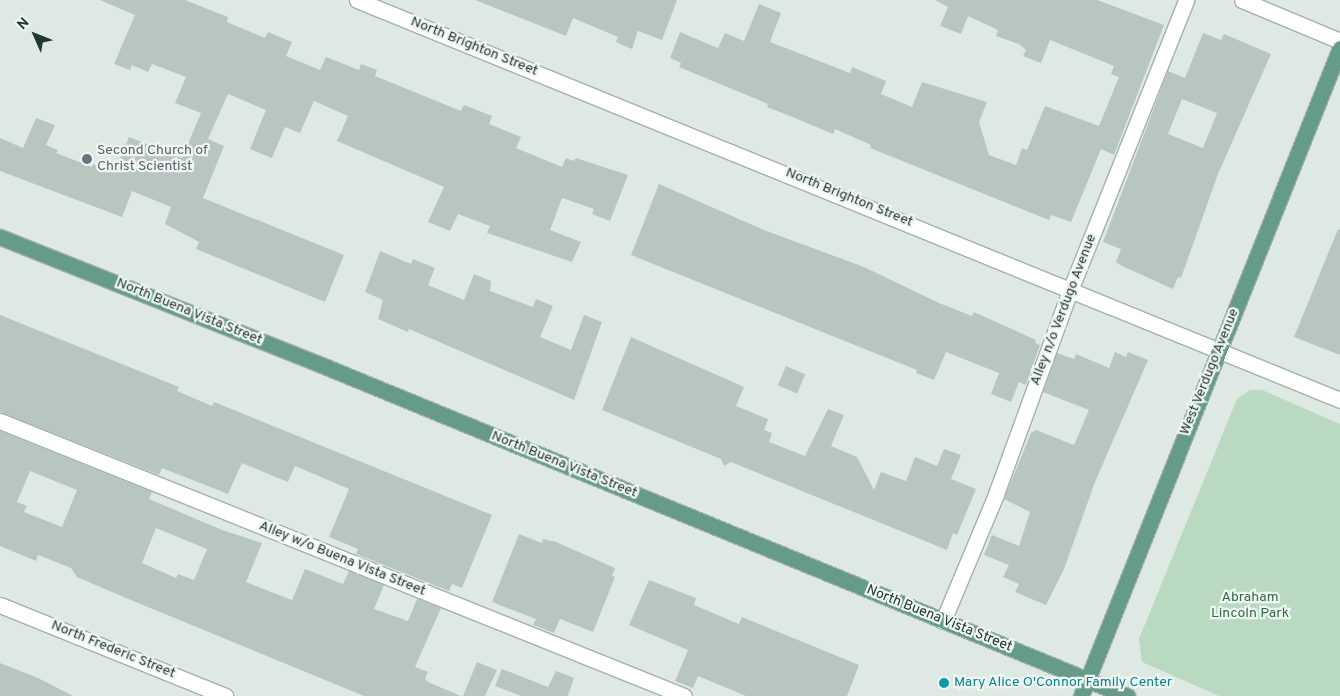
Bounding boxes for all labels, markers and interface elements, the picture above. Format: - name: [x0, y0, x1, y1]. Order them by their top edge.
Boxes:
- north arrow: [10, 10, 60, 60]
- street label: North Brighton Street: [408, 14, 540, 80]
- text: N: [14, 15, 33, 34]
- place label: Second Church of Christ Scientist: [97, 143, 208, 176]
- marker: Second Church of Christ Scientist: [81, 153, 93, 165]
- street label: North Brighton Street: [783, 165, 915, 231]
- street label: Alley n/o Verdugo Avenue: [1027, 231, 1101, 389]
- street label: North Buena Vista Street: [113, 275, 265, 349]
- street label: West Verdugo Avenue: [1177, 306, 1243, 438]
- street label: North Buena Vista Street: [488, 428, 640, 502]
- street label: Alley w/o Buena Vista Street: [256, 518, 428, 600]
- street label: North Buena Vista Street: [863, 582, 1015, 656]
- park label: Abraham Lincoln Park: [1211, 590, 1289, 622]
- street label: North Frederic Street: [48, 617, 178, 683]
- place label: Mary Alice O'Connor Family Center: [954, 675, 1173, 691]
- marker: Mary Alice O'Connor Family Center: [938, 677, 950, 689]

